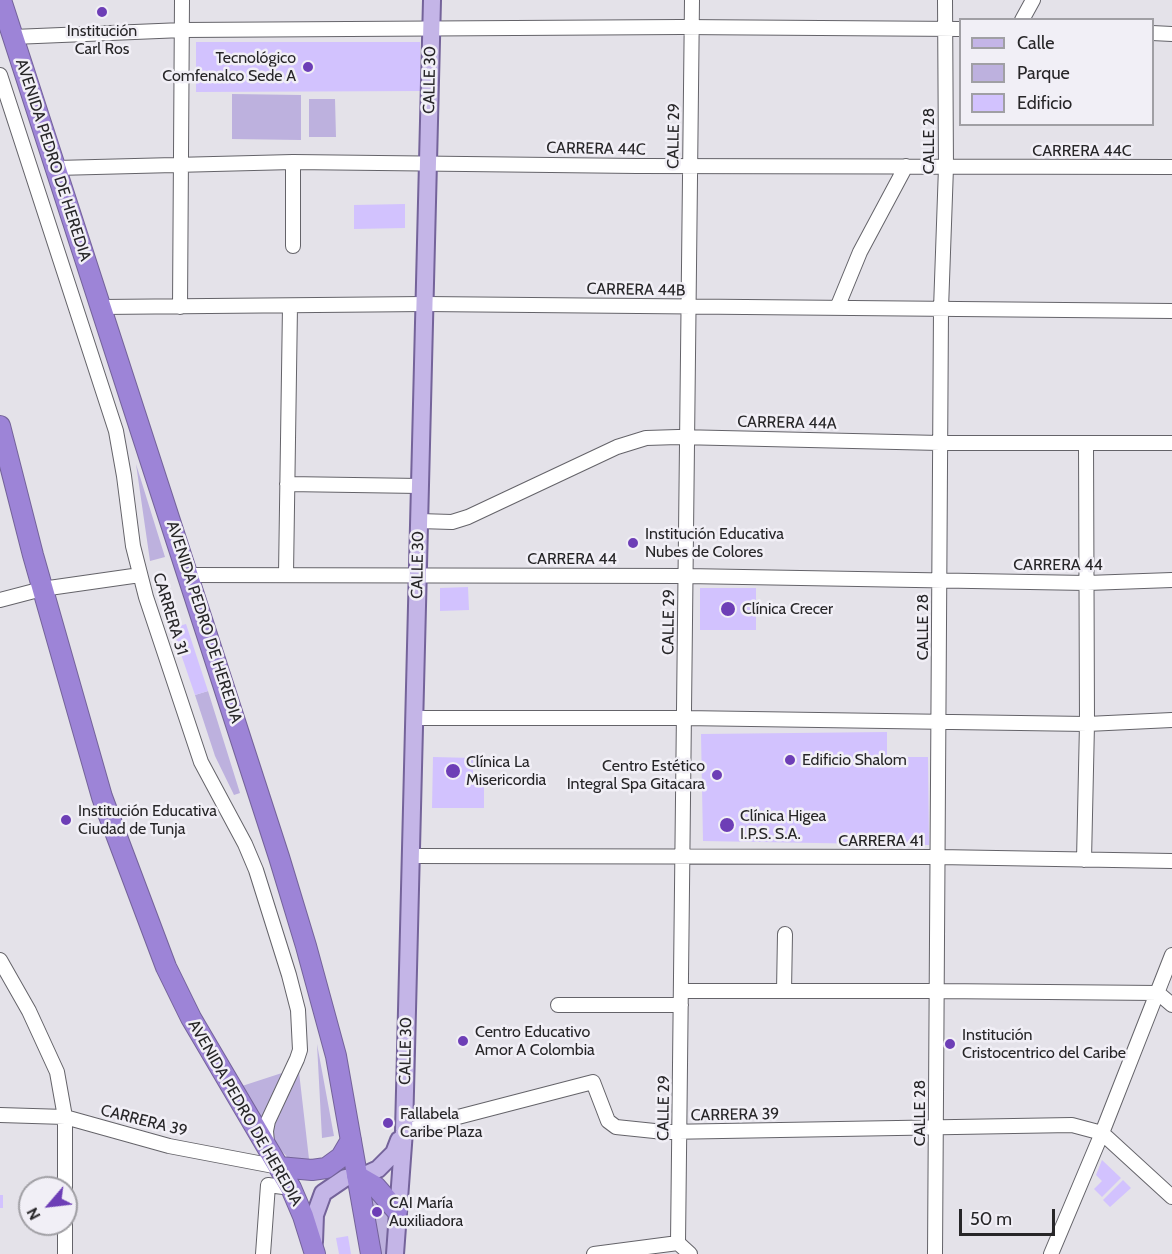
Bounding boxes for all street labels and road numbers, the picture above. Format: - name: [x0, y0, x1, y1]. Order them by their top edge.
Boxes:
- street label: CALLE 30: [420, 46, 440, 114]
- street label: AVENIDA PEDRO DE HEREDIA: [11, 56, 95, 264]
- street label: CALLE 29: [664, 103, 684, 169]
- street label: CALLE 28: [919, 108, 939, 174]
- street label: CARRERA 44C: [546, 139, 646, 159]
- street label: CARRERA 44C: [1032, 141, 1132, 161]
- street label: CARRERA 44B: [586, 280, 686, 300]
- street label: CARRERA 44A: [737, 413, 837, 433]
- street label: AVENIDA PEDRO DE HEREDIA: [162, 518, 246, 726]
- street label: CALLE 30: [408, 531, 428, 599]
- street label: CARRERA 44: [527, 549, 617, 569]
- street label: CARRERA 44: [1013, 555, 1103, 575]
- street label: CARRERA 31: [148, 571, 192, 657]
- street label: CALLE 29: [659, 589, 679, 655]
- street label: CALLE 28: [913, 594, 933, 660]
- street label: CARRERA 41: [838, 831, 924, 851]
- street label: AVENIDA PEDRO DE HEREDIA: [184, 1017, 306, 1209]
- street label: CALLE 30: [396, 1017, 416, 1085]
- street label: CALLE 29: [654, 1075, 674, 1141]
- street label: CALLE 28: [910, 1080, 930, 1146]
- street label: CARRERA 39: [99, 1101, 189, 1141]
- street label: CARRERA 39: [690, 1105, 780, 1125]

